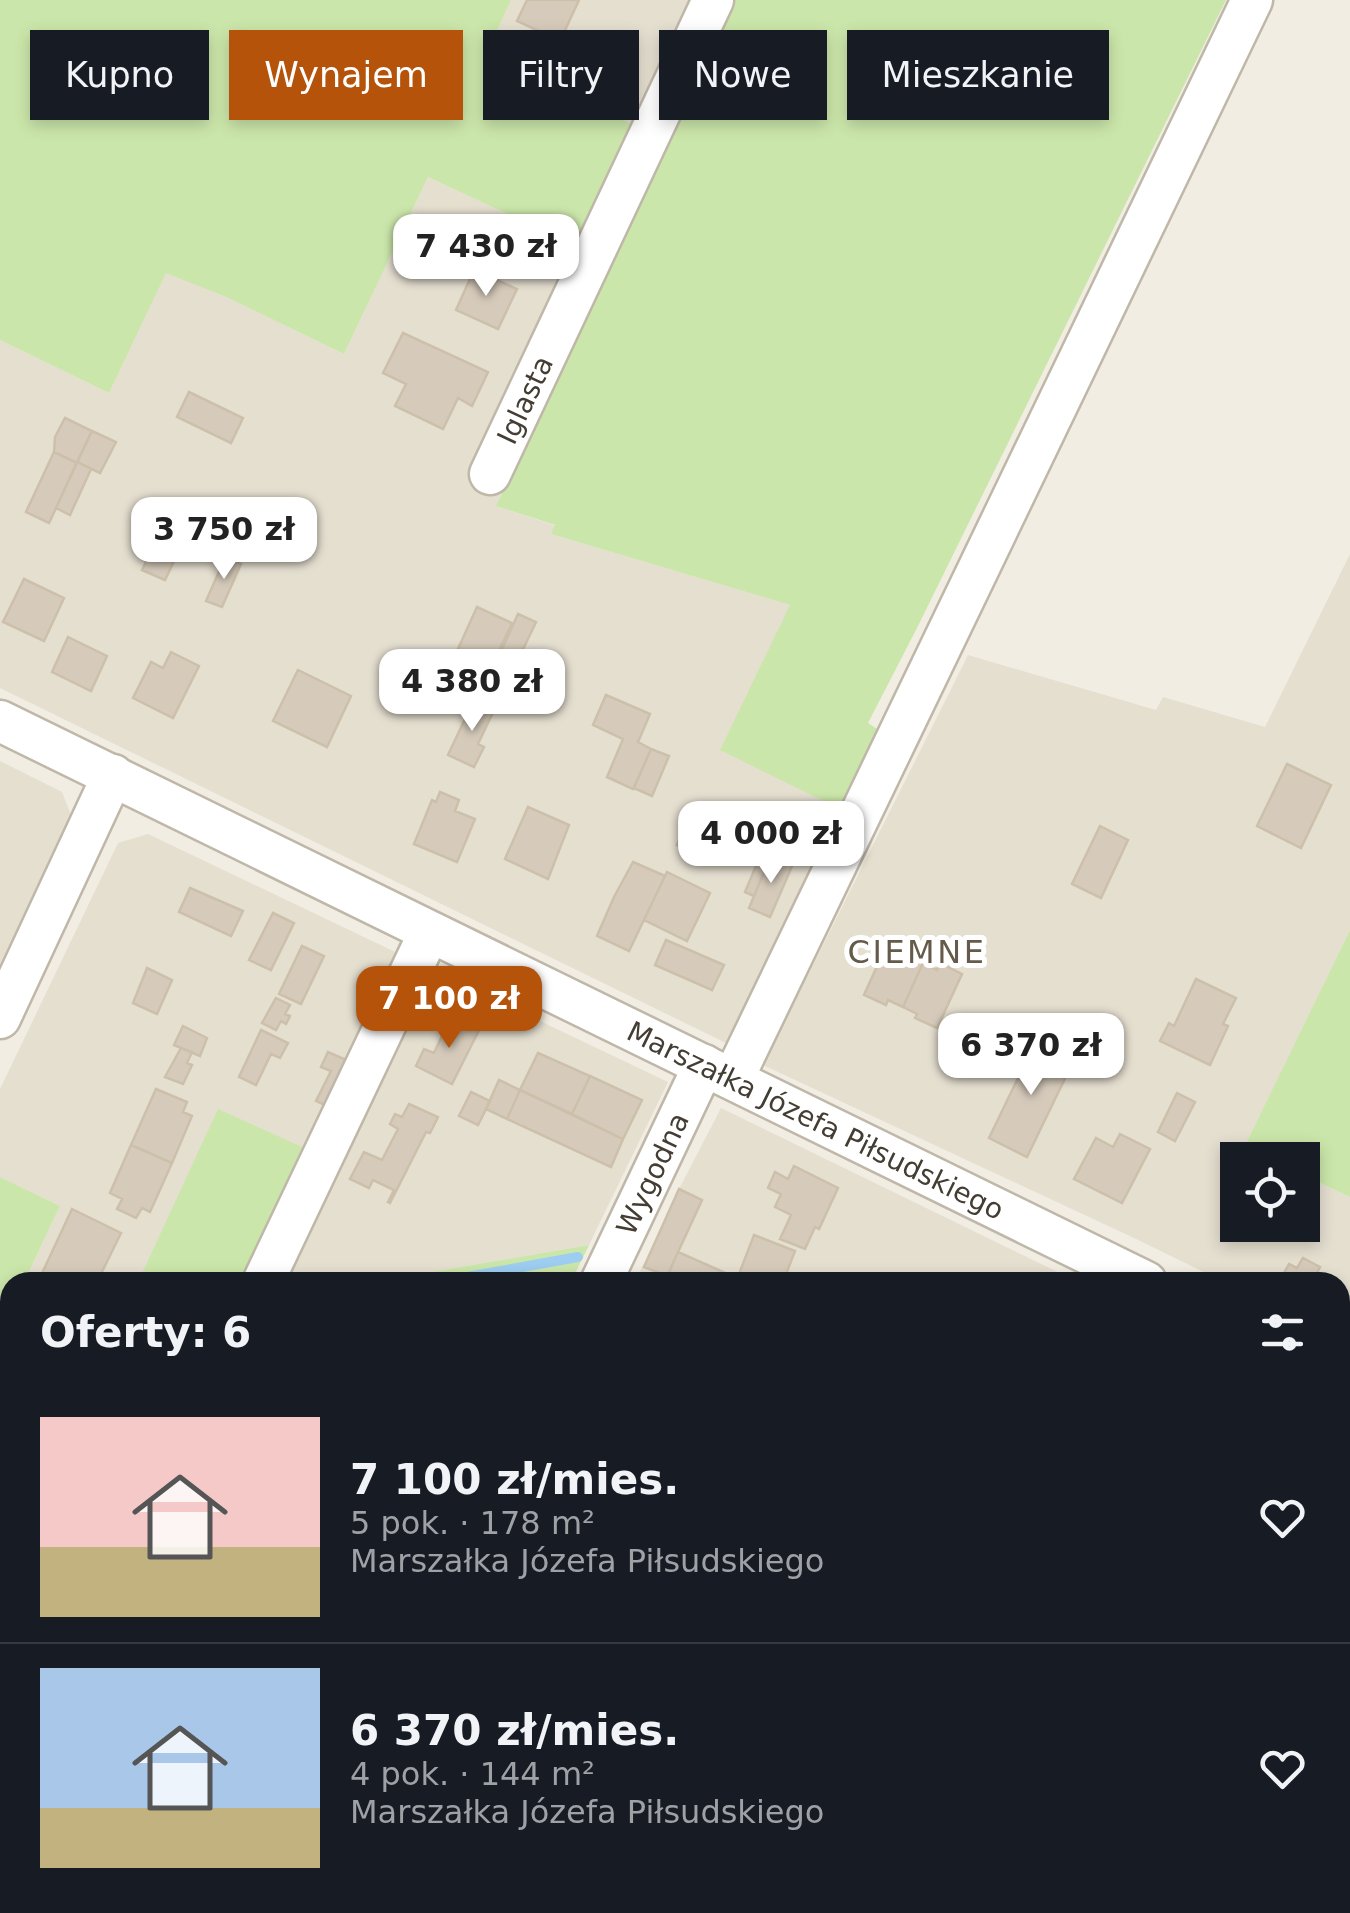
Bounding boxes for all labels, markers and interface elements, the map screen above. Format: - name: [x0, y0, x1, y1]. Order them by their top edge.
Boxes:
- chip: Kupno: [30, 30, 209, 120]
- chip: Wynajem: [229, 30, 463, 120]
- chip: Filtry: [483, 30, 639, 120]
- chip: Nowe: [659, 30, 827, 120]
- chip: Mieszkanie: [847, 30, 1109, 120]
- pin: 7 430 zł: [383, 214, 589, 299]
- text: 7 430 zł: [415, 227, 557, 265]
- street label: Iglasta: [490, 350, 560, 449]
- pin: 3 750 zł: [121, 497, 327, 582]
- text: 3 750 zł: [153, 510, 295, 548]
- pin: 4 380 zł: [369, 649, 575, 734]
- text: 4 380 zł: [401, 662, 543, 700]
- pin: 4 000 zł: [668, 801, 874, 886]
- text: 4 000 zł: [700, 814, 842, 852]
- district label: CIEMNE: [848, 933, 986, 971]
- pin: 7 100 zł: [346, 966, 552, 1051]
- text: 7 100 zł: [378, 979, 520, 1017]
- pin: 6 370 zł: [928, 1013, 1134, 1098]
- street label: Marszałka Józefa Piłsudskiego: [622, 1014, 1009, 1226]
- text: 6 370 zł: [960, 1026, 1102, 1064]
- street label: Wygodna: [609, 1107, 696, 1240]
- map controls: [1220, 1142, 1320, 1242]
- button: locate: [1220, 1142, 1320, 1242]
- icon: filters: [1255, 1305, 1310, 1360]
- text: Oferty: 6: [40, 1308, 251, 1357]
- text: 7 100 zł/mies.: [350, 1455, 679, 1504]
- icon: home: [120, 1457, 240, 1577]
- icon: heart: [1255, 1490, 1310, 1545]
- text: 5 pok. · 178 m²: [350, 1504, 595, 1542]
- text: Marszałka Józefa Piłsudskiego: [350, 1542, 824, 1580]
- text: 6 370 zł/mies.: [350, 1706, 679, 1755]
- icon: home: [120, 1708, 240, 1828]
- icon: heart: [1255, 1741, 1310, 1796]
- text: 4 pok. · 144 m²: [350, 1755, 595, 1793]
- text: Marszałka Józefa Piłsudskiego: [350, 1793, 824, 1831]

